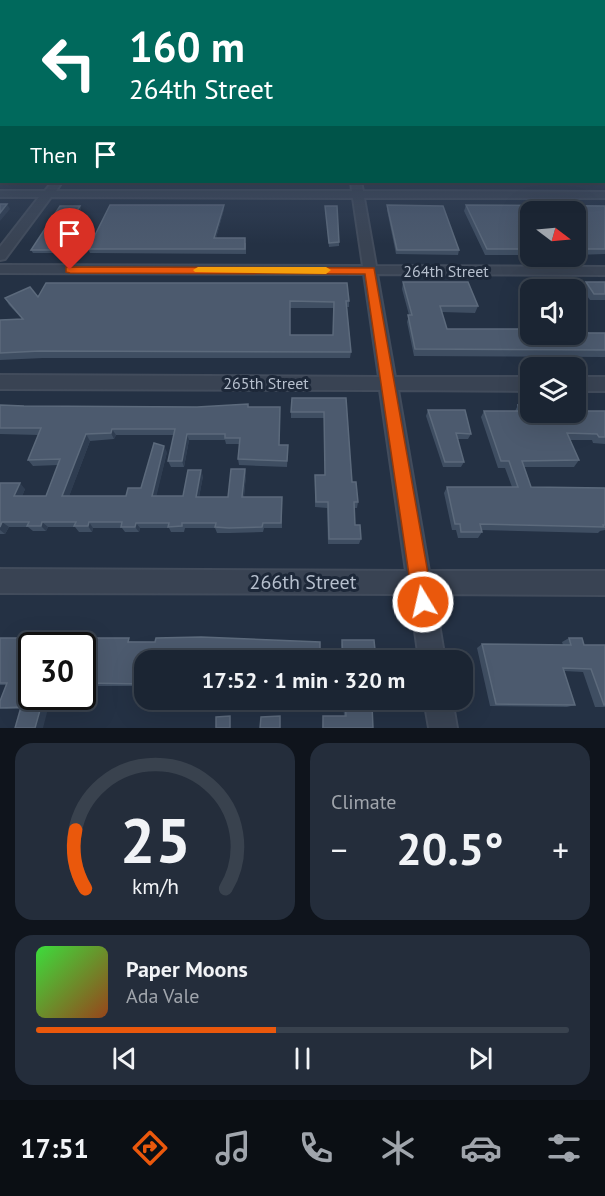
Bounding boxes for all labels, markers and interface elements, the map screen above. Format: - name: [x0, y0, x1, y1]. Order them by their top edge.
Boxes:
- text: 160 m: [129, 19, 245, 74]
- icon: left: [30, 24, 108, 102]
- text: 264th Street: [129, 72, 273, 106]
- icon: arrive: [89, 138, 122, 171]
- text: Then: [30, 141, 77, 169]
- north arrow: [520, 201, 586, 267]
- map controls: [520, 201, 586, 423]
- pin: [44, 208, 95, 270]
- icon: arrive: [53, 217, 86, 250]
- street label: 264th Street: [403, 261, 489, 281]
- button: sound: [520, 279, 586, 345]
- button: layers: [520, 357, 586, 423]
- street label: 265th Street: [223, 373, 309, 393]
- street label: 266th Street: [250, 569, 357, 595]
- position arrow: [391, 570, 455, 634]
- speed limit sign: 30: [18, 632, 96, 710]
- text: 17:52 · 1 min · 320 m: [202, 666, 405, 694]
- text: Climate: [331, 789, 397, 815]
- text: 25: [120, 799, 190, 880]
- text: 20.5°: [396, 819, 504, 877]
- text: −: [331, 828, 348, 871]
- text: +: [552, 828, 569, 871]
- text: km/h: [131, 872, 178, 900]
- text: Paper Moons: [126, 955, 248, 983]
- text: Ada Vale: [126, 983, 199, 1009]
- icon: previous: [108, 1042, 141, 1075]
- icon: pause: [286, 1042, 319, 1075]
- icon: next: [464, 1042, 497, 1075]
- icon: directions: [129, 1127, 171, 1169]
- icon: music: [212, 1127, 254, 1169]
- icon: phone: [295, 1127, 337, 1169]
- icon: climate: [377, 1127, 419, 1169]
- icon: car: [460, 1127, 502, 1169]
- icon: filters: [543, 1127, 585, 1169]
- text: 17:51: [20, 1131, 89, 1165]

